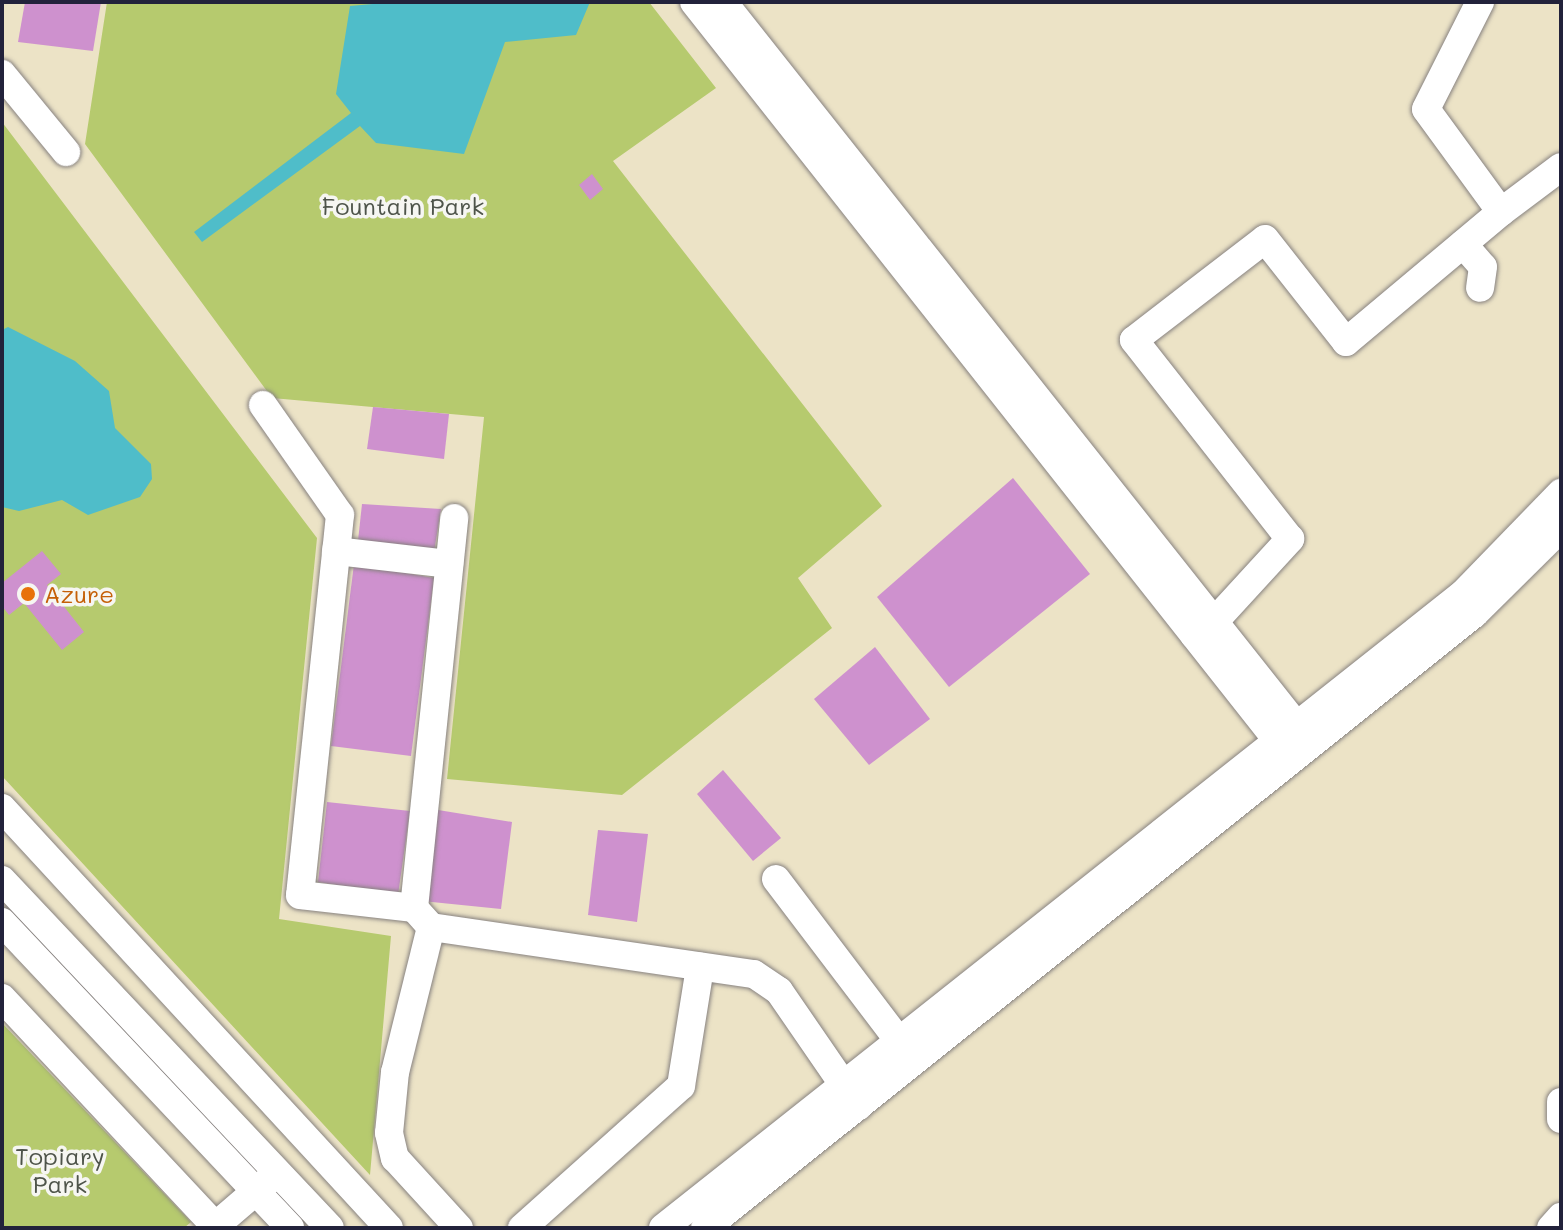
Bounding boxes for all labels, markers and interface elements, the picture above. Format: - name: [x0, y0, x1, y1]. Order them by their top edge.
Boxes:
- park label: Fountain Park: [322, 192, 484, 220]
- place label: Azure: [44, 580, 114, 608]
- marker: Azure: [19, 585, 37, 603]
- park label: Topiary Park: [15, 1142, 105, 1198]

